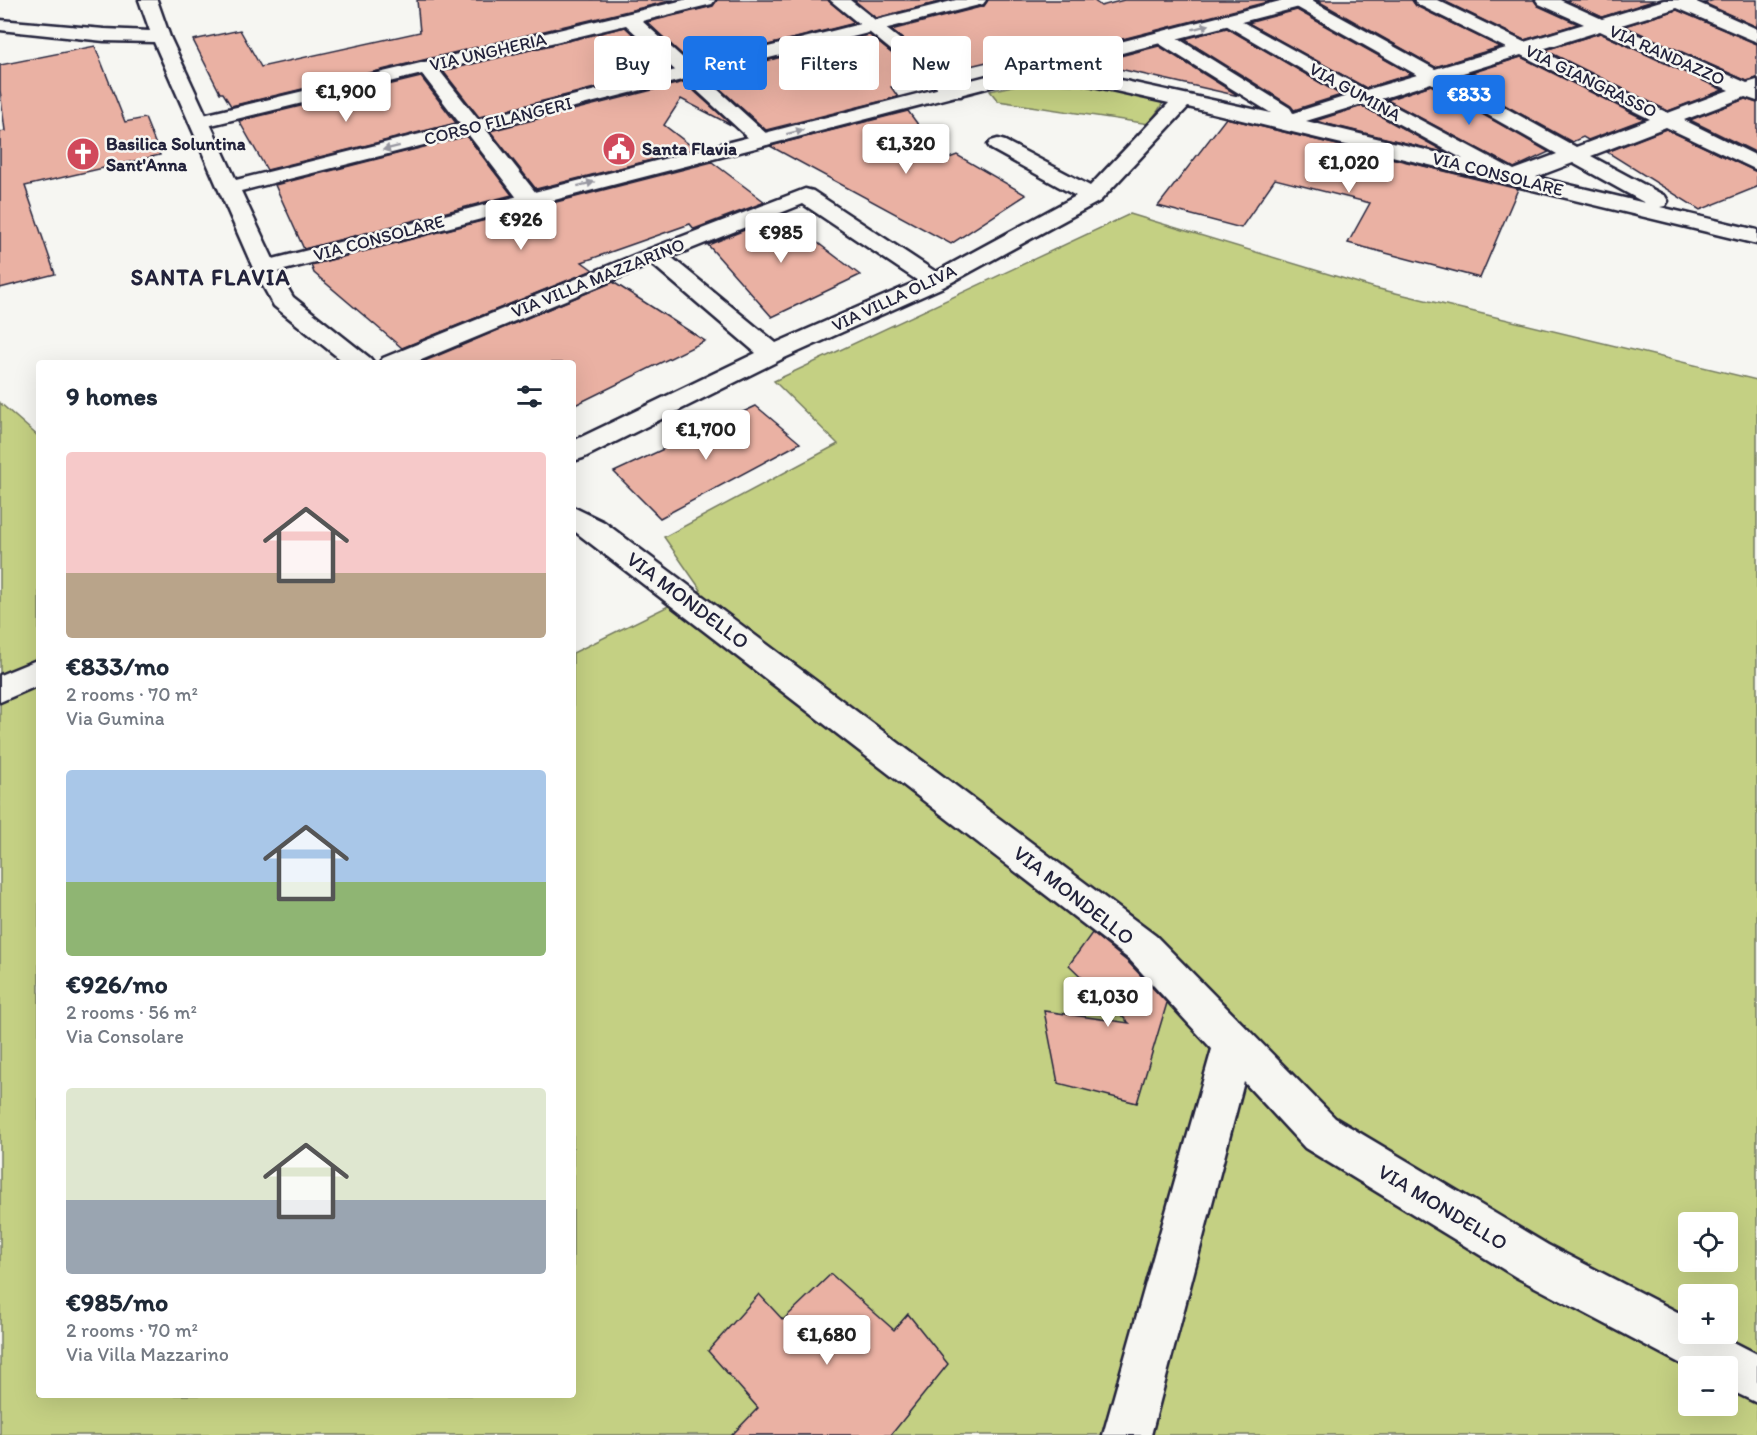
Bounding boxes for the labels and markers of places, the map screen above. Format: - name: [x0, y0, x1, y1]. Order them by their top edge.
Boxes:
- pin: €1,900: [297, 72, 395, 123]
- pin: €833: [1433, 75, 1505, 126]
- pin: €1,320: [857, 124, 955, 175]
- public building icon: Santa Flavia: [601, 131, 637, 167]
- place label: Basilica Soluntina Sant'Anna: [106, 133, 246, 176]
- church icon: Basilica Soluntina Sant'Anna: [65, 136, 101, 172]
- place label: Santa Flavia: [642, 138, 737, 160]
- pin: €1,020: [1300, 143, 1398, 194]
- pin: €926: [485, 200, 557, 251]
- pin: €985: [745, 213, 817, 264]
- pin: €1,700: [657, 410, 755, 461]
- pin: €1,030: [1059, 977, 1157, 1028]
- pin: €1,680: [778, 1315, 876, 1366]

